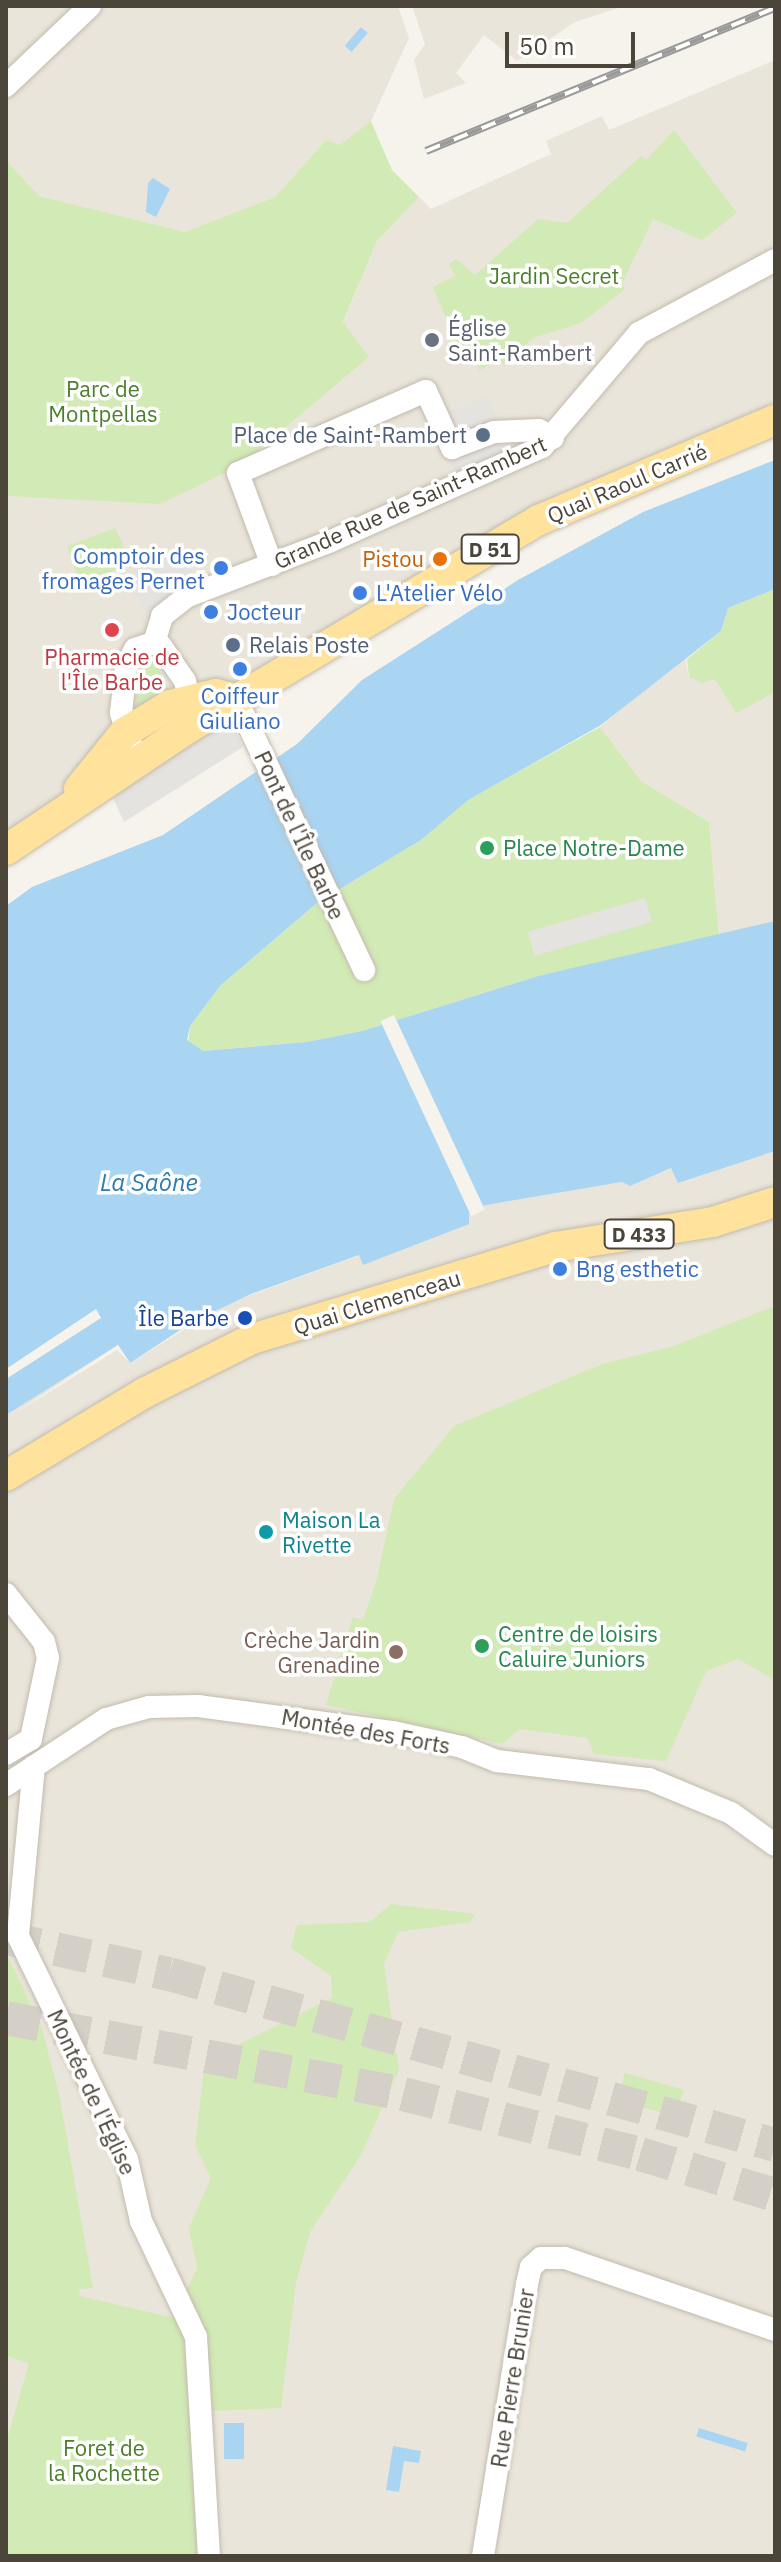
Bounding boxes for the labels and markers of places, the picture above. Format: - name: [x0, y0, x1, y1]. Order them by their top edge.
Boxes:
- place label: Église Saint-Rambert: [448, 314, 592, 366]
- marker: Église Saint-Rambert: [423, 331, 441, 349]
- place label: Place de Saint-Rambert: [234, 422, 467, 448]
- marker: Place de Saint-Rambert: [474, 426, 492, 444]
- place label: Comptoir des fromages Pernet: [42, 542, 205, 594]
- place label: Pistou: [362, 546, 424, 572]
- marker: Pistou: [431, 550, 449, 568]
- marker: Comptoir des fromages Pernet: [212, 559, 230, 577]
- place label: L'Atelier Vélo: [376, 580, 503, 606]
- marker: L'Atelier Vélo: [351, 584, 369, 602]
- place label: Jocteur: [227, 599, 302, 625]
- marker: Jocteur: [202, 603, 220, 621]
- marker: Pharmacie de l'Île Barbe: [103, 621, 121, 639]
- place label: Relais Poste: [249, 632, 369, 658]
- marker: Relais Poste: [224, 636, 242, 654]
- place label: Pharmacie de l'Île Barbe: [44, 643, 180, 694]
- marker: Coiffeur Giuliano: [231, 660, 249, 678]
- place label: Coiffeur Giuliano: [199, 682, 281, 734]
- place label: Place Notre-Dame: [503, 835, 685, 861]
- marker: Place Notre-Dame: [478, 839, 496, 857]
- place label: Bng esthetic: [576, 1256, 699, 1282]
- marker: Bng esthetic: [551, 1260, 569, 1278]
- place label: Île Barbe: [138, 1305, 229, 1331]
- marker: Île Barbe: [236, 1309, 254, 1327]
- place label: Maison La Rivette: [282, 1506, 381, 1558]
- marker: Maison La Rivette: [257, 1523, 275, 1541]
- place label: Centre de loisirs Caluire Juniors: [498, 1620, 658, 1672]
- place label: Crèche Jardin Grenadine: [244, 1626, 380, 1678]
- marker: Centre de loisirs Caluire Juniors: [473, 1637, 491, 1655]
- marker: Crèche Jardin Grenadine: [387, 1643, 405, 1661]

